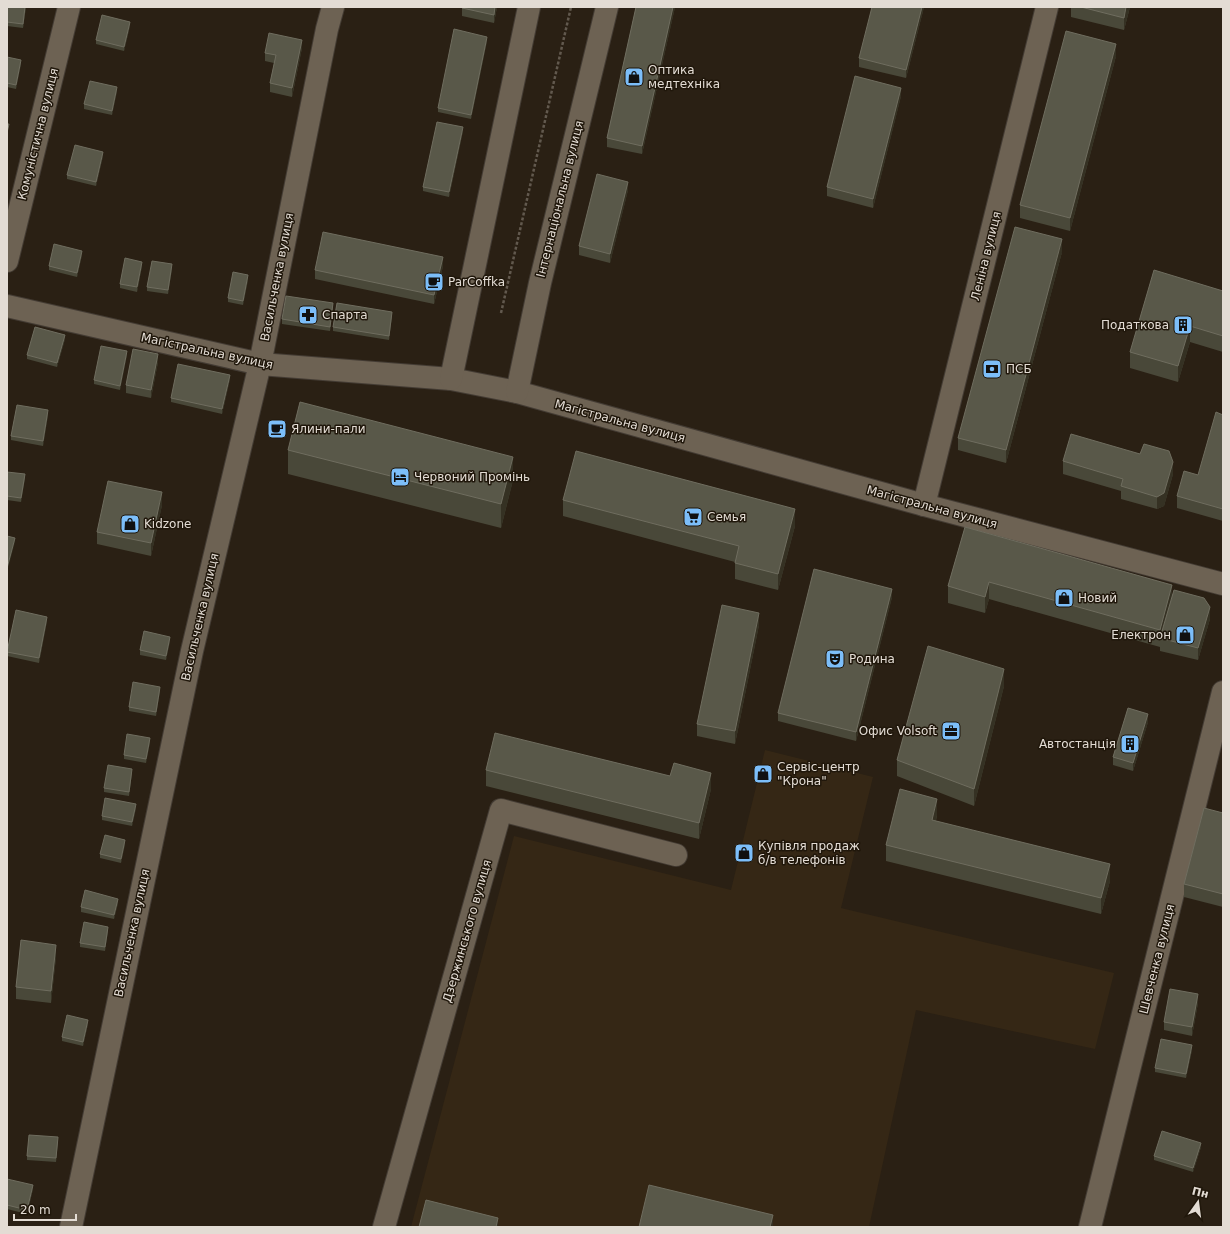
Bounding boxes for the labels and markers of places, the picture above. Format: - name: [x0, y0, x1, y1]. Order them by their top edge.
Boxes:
- place label: Оптика медтехніка: [648, 63, 720, 91]
- shop icon: Оптика медтехніка: [623, 66, 645, 88]
- cafe icon: ParCoffka: [423, 271, 445, 293]
- place label: ParCoffka: [448, 275, 505, 289]
- pharmacy icon: Спарта: [297, 304, 319, 326]
- place label: Спарта: [322, 308, 368, 322]
- building icon: Податкова: [1172, 314, 1194, 336]
- place label: Податкова: [1101, 318, 1169, 332]
- bank icon: ПСБ: [981, 358, 1003, 380]
- place label: ПСБ: [1006, 362, 1032, 376]
- cafe icon: Ялини-пали: [266, 418, 288, 440]
- place label: Ялини-пали: [291, 422, 365, 436]
- hotel icon: Червоний Промінь: [389, 466, 411, 488]
- place label: Червоний Промінь: [414, 470, 530, 484]
- supermarket icon: Семья: [682, 506, 704, 528]
- place label: Семья: [707, 510, 746, 524]
- shop icon: Kidzone: [119, 513, 141, 535]
- place label: Kidzone: [144, 517, 191, 531]
- shop icon: Новий: [1053, 587, 1075, 609]
- place label: Новий: [1078, 591, 1117, 605]
- shop icon: Електрон: [1174, 624, 1196, 646]
- place label: Електрон: [1111, 628, 1171, 642]
- theatre icon: Родина: [824, 648, 846, 670]
- place label: Родина: [849, 652, 895, 666]
- office icon: Офис Volsoft: [940, 720, 962, 742]
- place label: Офис Volsoft: [859, 724, 937, 738]
- building icon: Автостанція: [1119, 733, 1141, 755]
- place label: Автостанція: [1039, 737, 1116, 751]
- place label: Сервіс-центр "Крона": [777, 760, 860, 788]
- shop icon: Сервіс-центр "Крона": [752, 763, 774, 785]
- place label: Купівля продаж б/в телефонів: [758, 839, 860, 867]
- shop icon: Купівля продаж б/в телефонів: [733, 842, 755, 864]

